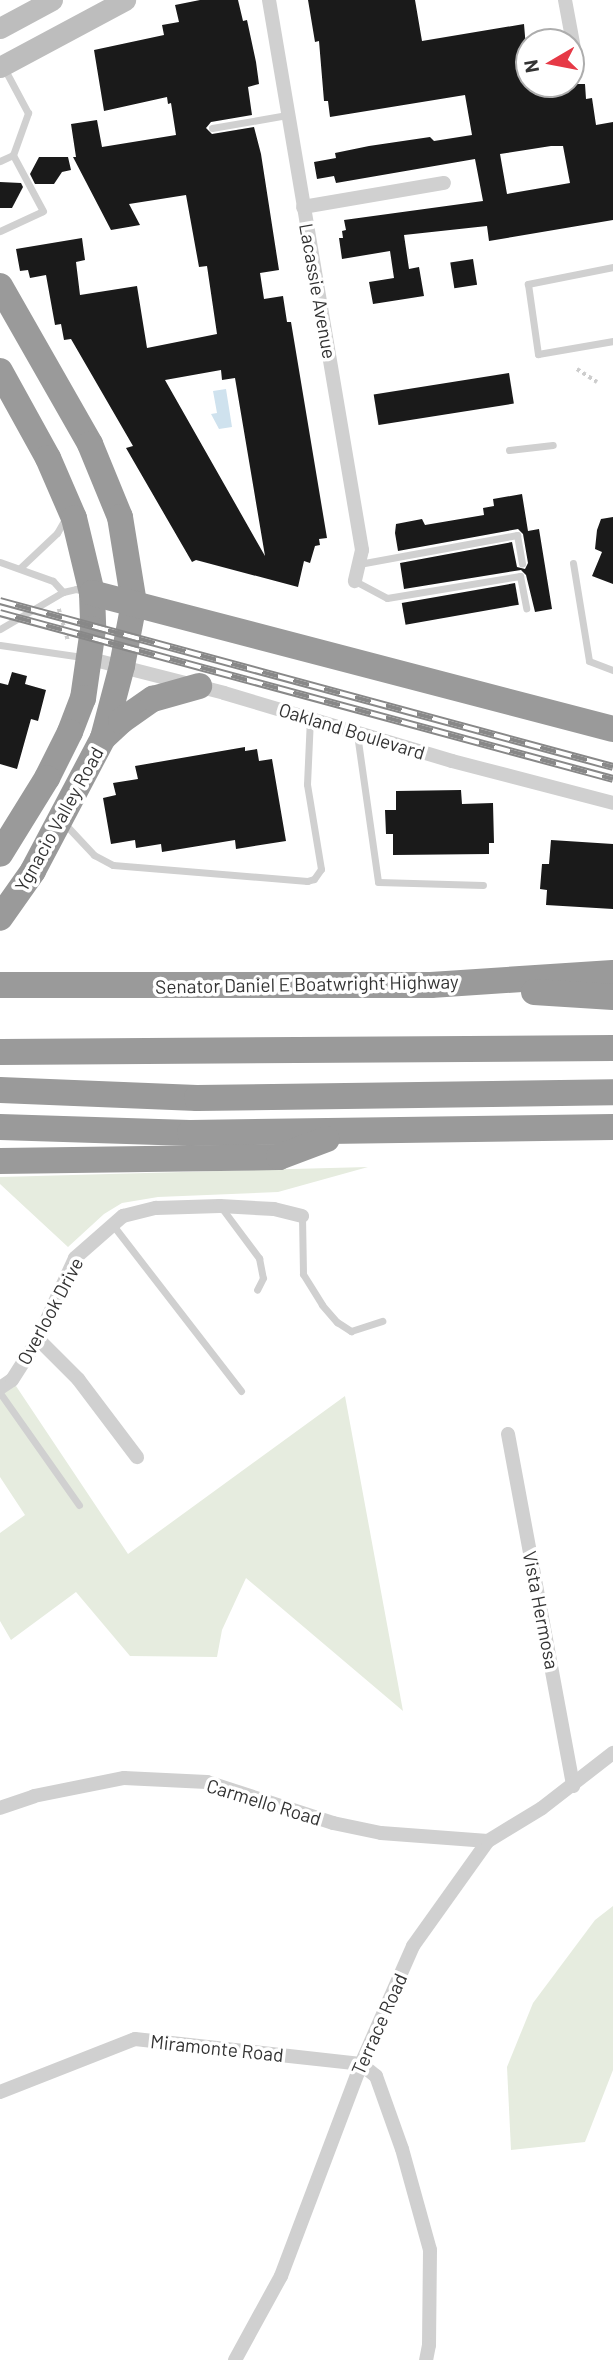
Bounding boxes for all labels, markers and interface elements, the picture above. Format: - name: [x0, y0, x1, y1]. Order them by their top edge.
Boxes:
- north arrow: [515, 28, 585, 98]
- text: N: [518, 58, 543, 75]
- street label: Lacassie Avenue: [295, 221, 341, 361]
- street label: Oakland Boulevard: [276, 698, 428, 764]
- street label: Ygnacio Valley Road: [10, 743, 108, 895]
- street label: Senator Daniel E Boatwright Highway: [155, 970, 459, 998]
- street label: Overlook Drive: [12, 1253, 88, 1369]
- street label: Vista Hermosa: [518, 1549, 564, 1671]
- street label: Carmello Road: [204, 1774, 324, 1830]
- street label: Terrace Road: [346, 1970, 412, 2078]
- street label: Miramonte Road: [149, 2030, 285, 2066]

